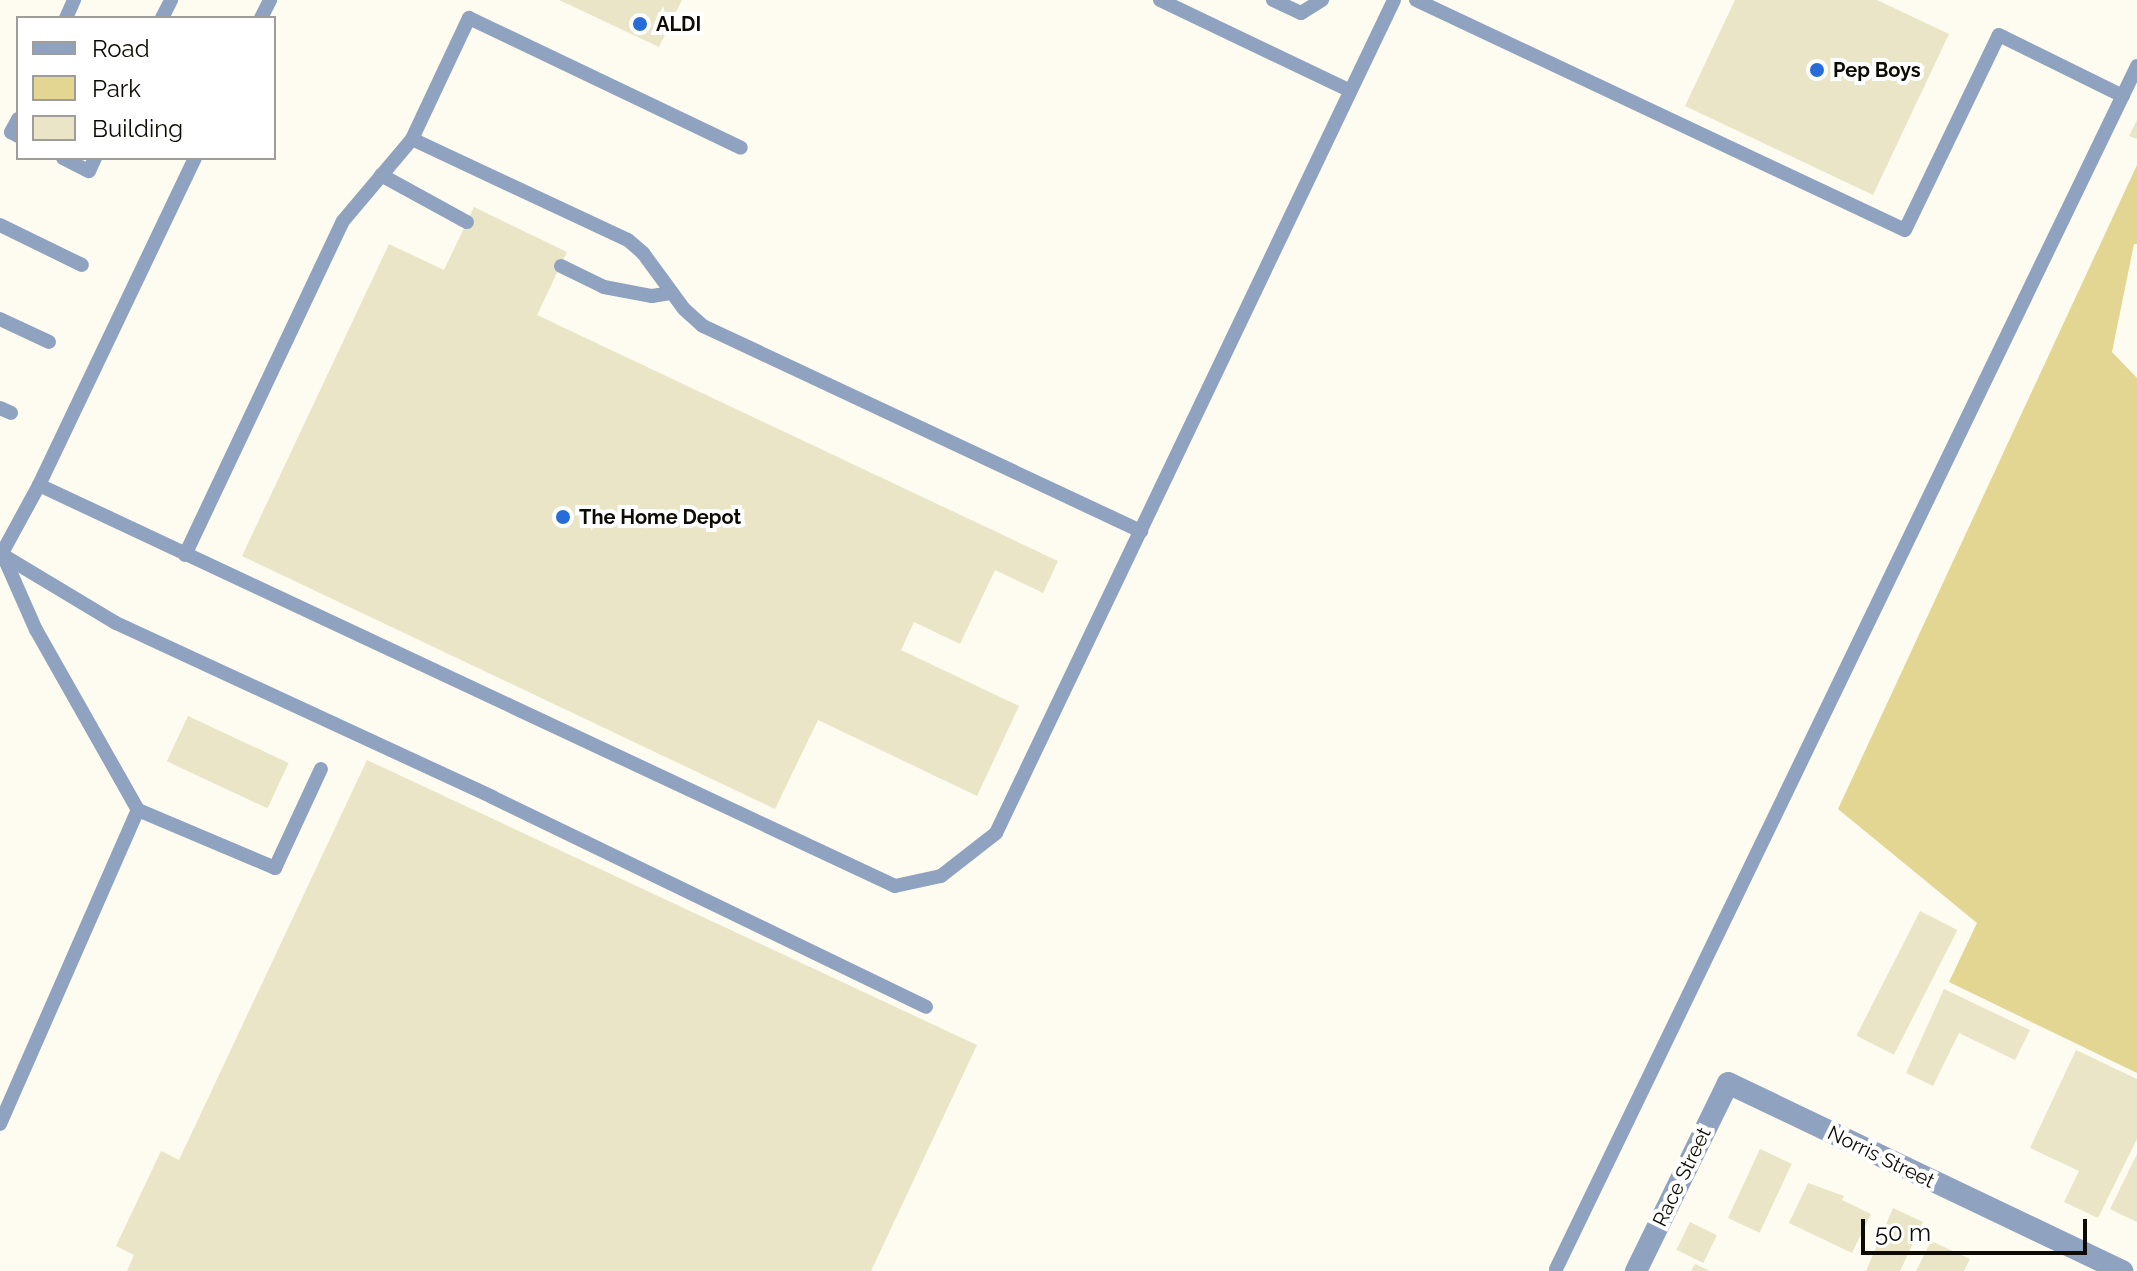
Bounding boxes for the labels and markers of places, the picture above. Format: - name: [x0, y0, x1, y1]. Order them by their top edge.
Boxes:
- place label: ALDI: [656, 12, 701, 36]
- marker: ALDI: [631, 15, 649, 33]
- place label: Pep Boys: [1833, 58, 1921, 82]
- marker: Pep Boys: [1808, 61, 1826, 79]
- place label: The Home Depot: [579, 505, 741, 529]
- marker: The Home Depot: [554, 508, 572, 526]

